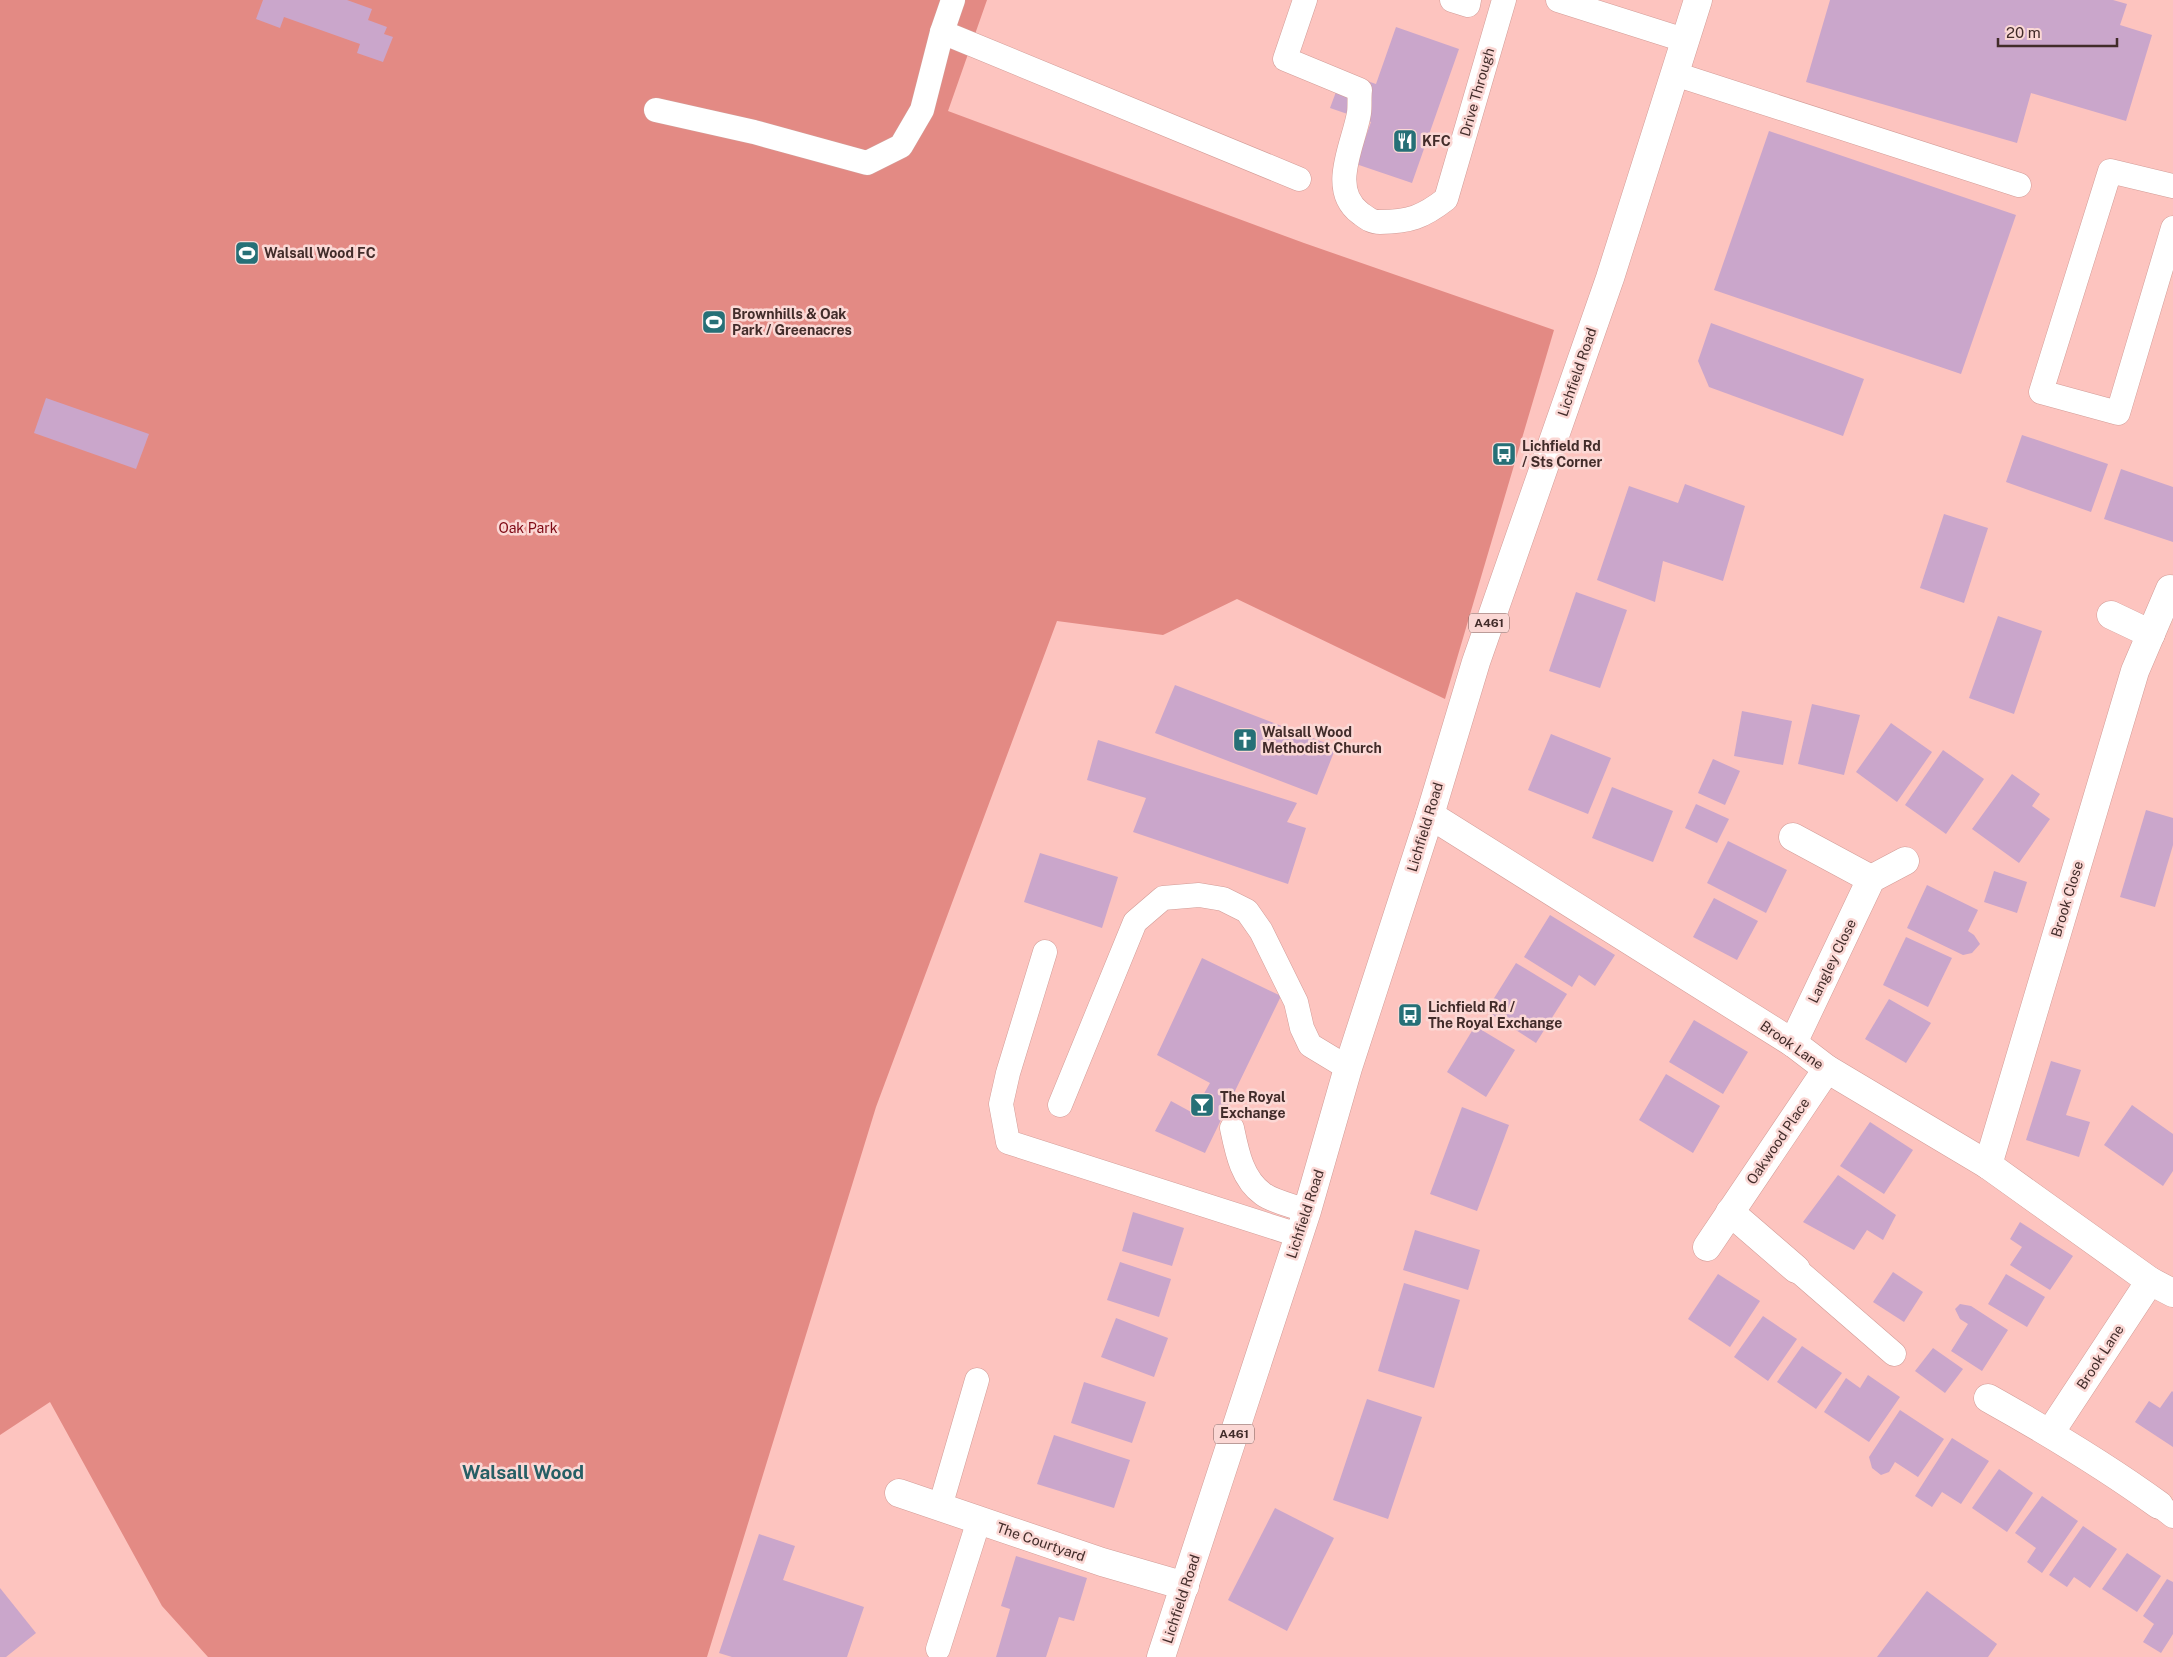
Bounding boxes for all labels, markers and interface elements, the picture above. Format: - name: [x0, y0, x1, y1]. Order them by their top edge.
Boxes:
- scale bar: [1998, 15, 2117, 47]
- text: 20 m: [2006, 24, 2041, 41]
- street label: Drive Through: [1457, 46, 1497, 138]
- restaurant icon: KFC: [1392, 128, 1418, 154]
- place label: KFC: [1422, 133, 1451, 149]
- sports icon: Walsall Wood FC: [234, 240, 260, 266]
- place label: Walsall Wood FC: [264, 245, 376, 261]
- place label: Brownhills & Oak Park / Greenacres: [732, 306, 852, 338]
- sports icon: Brownhills & Oak Park / Greenacres: [701, 309, 727, 335]
- street label: Lichfield Road: [1554, 326, 1600, 418]
- place label: Lichfield Rd / Sts Corner: [1522, 438, 1602, 470]
- bus stop icon: Lichfield Rd / Sts Corner: [1491, 441, 1517, 467]
- park label: Oak Park: [499, 520, 558, 536]
- road number: A461: [1469, 614, 1509, 632]
- place label: Walsall Wood Methodist Church: [1262, 724, 1382, 756]
- church icon: Walsall Wood Methodist Church: [1232, 727, 1258, 753]
- street label: Lichfield Road: [1404, 780, 1446, 874]
- street label: Brook Close: [2048, 859, 2086, 939]
- street label: Langley Close: [1805, 916, 1859, 1006]
- place label: Lichfield Rd / The Royal Exchange: [1428, 999, 1562, 1031]
- bus stop icon: Lichfield Rd / The Royal Exchange: [1397, 1002, 1423, 1028]
- street label: Brook Lane: [1757, 1017, 1827, 1073]
- place label: The Royal Exchange: [1220, 1089, 1286, 1121]
- bar icon: The Royal Exchange: [1189, 1092, 1215, 1118]
- street label: Oakwood Place: [1743, 1095, 1813, 1187]
- street label: Lichfield Road: [1283, 1168, 1327, 1260]
- street label: Brook Lane: [2073, 1322, 2127, 1392]
- road number: A461: [1214, 1425, 1254, 1444]
- district label: Walsall Wood: [462, 1461, 584, 1483]
- street label: The Courtyard: [995, 1519, 1087, 1565]
- street label: Lichfield Road: [1159, 1553, 1203, 1645]

